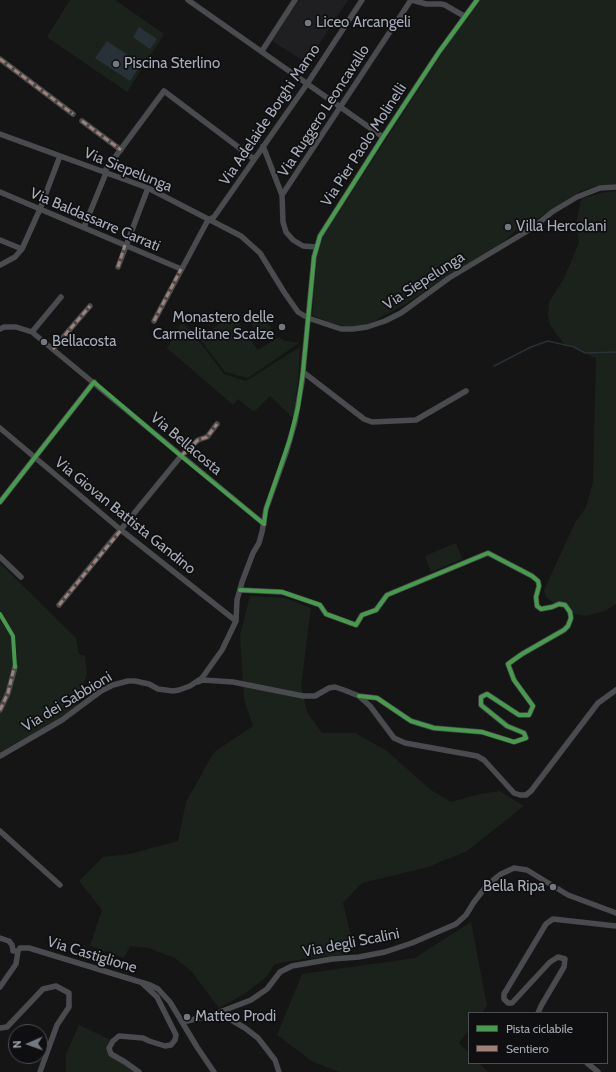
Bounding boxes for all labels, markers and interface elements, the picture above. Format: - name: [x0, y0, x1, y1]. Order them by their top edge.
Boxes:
- place label: Liceo Arcangeli: [316, 14, 411, 32]
- marker: Liceo Arcangeli: [303, 18, 313, 28]
- street label: Via Adelaide Borghi Mamo: [216, 41, 324, 189]
- street label: Via Ruggero Leoncavallo: [274, 41, 374, 181]
- place label: Piscina Sterlino: [124, 55, 220, 73]
- marker: Piscina Sterlino: [111, 59, 121, 69]
- street label: Via Pier Paolo Molinelli: [317, 80, 411, 210]
- street label: Via Siepelunga: [81, 144, 175, 196]
- street label: Via Baldassarre Carrati: [27, 184, 163, 256]
- place label: Villa Hercolani: [516, 218, 607, 236]
- marker: Villa Hercolani: [503, 222, 513, 232]
- street label: Via Siepelunga: [380, 248, 468, 314]
- place label: Monastero delle Carmelitane Scalze: [153, 309, 274, 344]
- marker: Monastero delle Carmelitane Scalze: [277, 322, 287, 332]
- place label: Bellacosta: [52, 333, 116, 351]
- marker: Bellacosta: [39, 337, 49, 347]
- street label: Via Bellacosta: [147, 409, 225, 479]
- street label: Via Giovan Battista Gandino: [51, 454, 199, 578]
- street label: Via dei Sabbioni: [19, 668, 115, 736]
- place label: Bella Ripa: [483, 878, 545, 896]
- marker: Bella Ripa: [548, 882, 558, 892]
- street label: Via degli Scalini: [301, 925, 401, 961]
- street label: Via Castiglione: [45, 933, 139, 977]
- place label: Matteo Prodi: [195, 1008, 276, 1026]
- marker: Matteo Prodi: [182, 1012, 192, 1022]
- legend: [468, 1012, 608, 1064]
- text: Pista ciclabile: [506, 1021, 573, 1036]
- north arrow: [8, 1024, 48, 1064]
- text: N: [10, 1040, 24, 1049]
- text: Sentiero: [506, 1041, 549, 1056]

